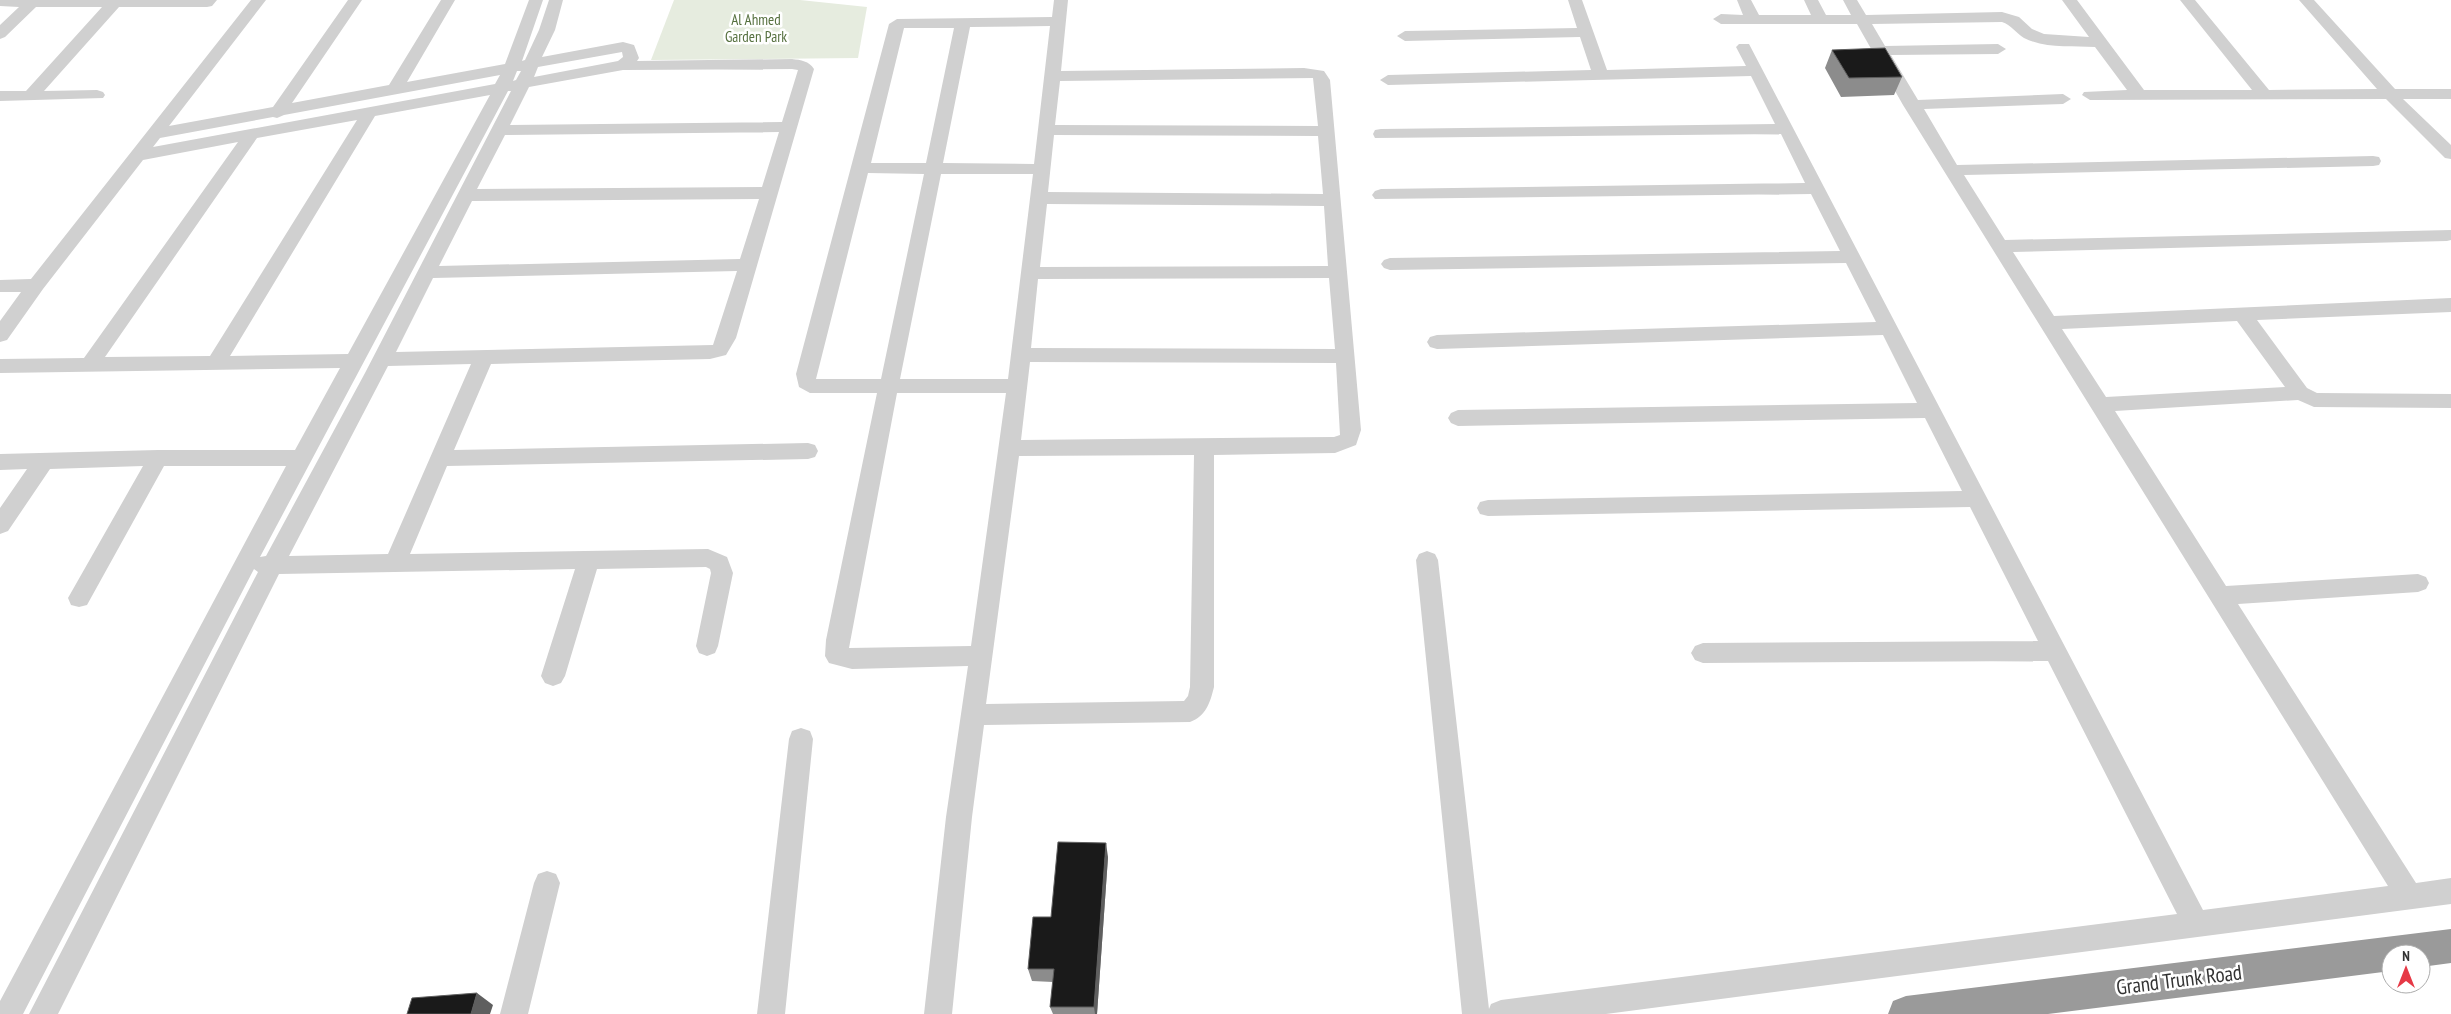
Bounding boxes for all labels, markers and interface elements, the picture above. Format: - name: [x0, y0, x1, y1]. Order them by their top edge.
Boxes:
- park label: Al Ahmed Garden Park: [725, 10, 787, 46]
- north arrow: [2381, 944, 2431, 994]
- text: N: [2402, 947, 2410, 965]
- street label: Grand Trunk Road: [2115, 958, 2243, 1001]

